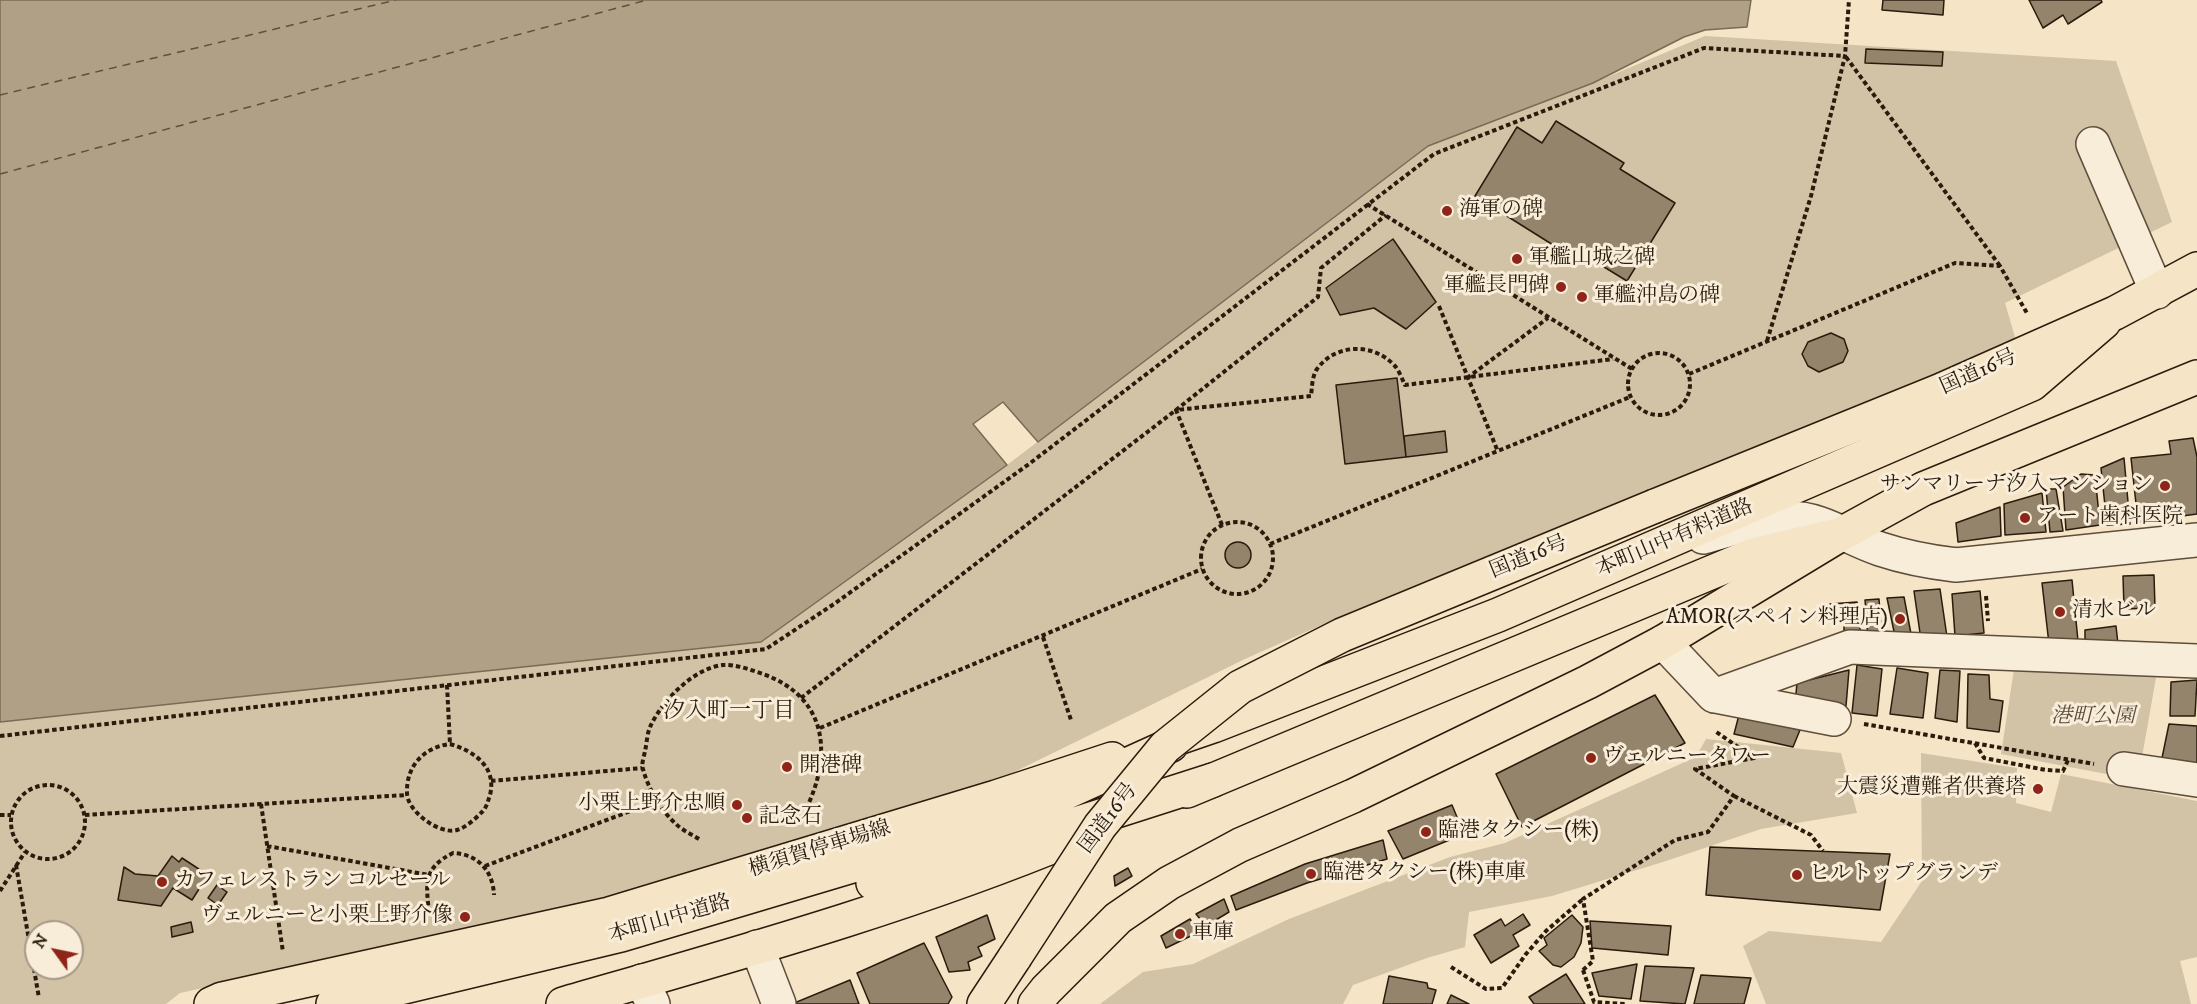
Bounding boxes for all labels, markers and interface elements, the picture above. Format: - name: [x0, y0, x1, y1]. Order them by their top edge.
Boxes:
- place label: 海軍の碑: [1459, 198, 1543, 224]
- marker: 海軍の碑: [1440, 204, 1454, 218]
- place label: 軍艦山城之碑: [1529, 246, 1655, 272]
- marker: 軍艦山城之碑: [1510, 252, 1524, 266]
- place label: 軍艦長門碑: [1444, 274, 1549, 300]
- marker: 軍艦長門碑: [1554, 280, 1568, 294]
- place label: 軍艦沖島の碑: [1594, 284, 1720, 310]
- marker: 軍艦沖島の碑: [1575, 290, 1589, 304]
- street label: 国道16号: [1937, 345, 2021, 401]
- place label: サンマリーナ汐入マンション: [1880, 473, 2153, 499]
- marker: サンマリーナ汐入マンション: [2158, 479, 2172, 493]
- street label: 本町山中有料道路: [1593, 495, 1757, 583]
- place label: アート歯科医院: [2037, 505, 2183, 531]
- marker: アート歯科医院: [2018, 511, 2032, 525]
- street label: 国道16号: [1486, 531, 1572, 585]
- place label: 清水ビル: [2072, 599, 2156, 625]
- marker: 清水ビル: [2053, 605, 2067, 619]
- place label: AMOR(スペイン料理店): [1666, 606, 1888, 632]
- marker: AMOR(スペイン料理店): [1893, 612, 1907, 626]
- district label: 汐入町一丁目: [663, 699, 795, 725]
- park label: 港町公園: [2051, 705, 2135, 731]
- place label: ヴェルニータワー: [1603, 745, 1771, 771]
- marker: ヴェルニータワー: [1584, 751, 1598, 765]
- place label: 開港碑: [799, 754, 862, 780]
- marker: 開港碑: [780, 760, 794, 774]
- place label: 大震災遭難者供養塔: [1837, 776, 2026, 802]
- street label: 国道16号: [1074, 779, 1144, 859]
- marker: 大震災遭難者供養塔: [2031, 782, 2045, 796]
- place label: 小栗上野介忠順: [578, 792, 725, 818]
- marker: 小栗上野介忠順: [730, 798, 744, 812]
- place label: 記念石: [759, 805, 822, 831]
- marker: 記念石: [740, 811, 754, 825]
- street label: 横須賀停車場線: [746, 816, 894, 884]
- place label: 臨港タクシー(株): [1438, 819, 1599, 845]
- marker: 臨港タクシー(株): [1419, 825, 1433, 839]
- place label: 臨港タクシー(株)車庫: [1323, 861, 1526, 887]
- place label: ヒルトップグランデ: [1809, 862, 1998, 888]
- marker: 臨港タクシー(株)車庫: [1304, 867, 1318, 881]
- marker: ヒルトップグランデ: [1790, 868, 1804, 882]
- place label: カフェレストラン コルセール: [174, 869, 451, 895]
- marker: カフェレストラン コルセール: [155, 875, 169, 889]
- street label: 本町山中道路: [606, 891, 734, 949]
- place label: ヴェルニーと小栗上野介像: [201, 904, 453, 930]
- marker: ヴェルニーと小栗上野介像: [458, 910, 472, 924]
- north arrow: [24, 920, 84, 980]
- place label: 車庫: [1192, 921, 1234, 947]
- marker: 車庫: [1173, 927, 1187, 941]
- text: N: [29, 930, 53, 952]

